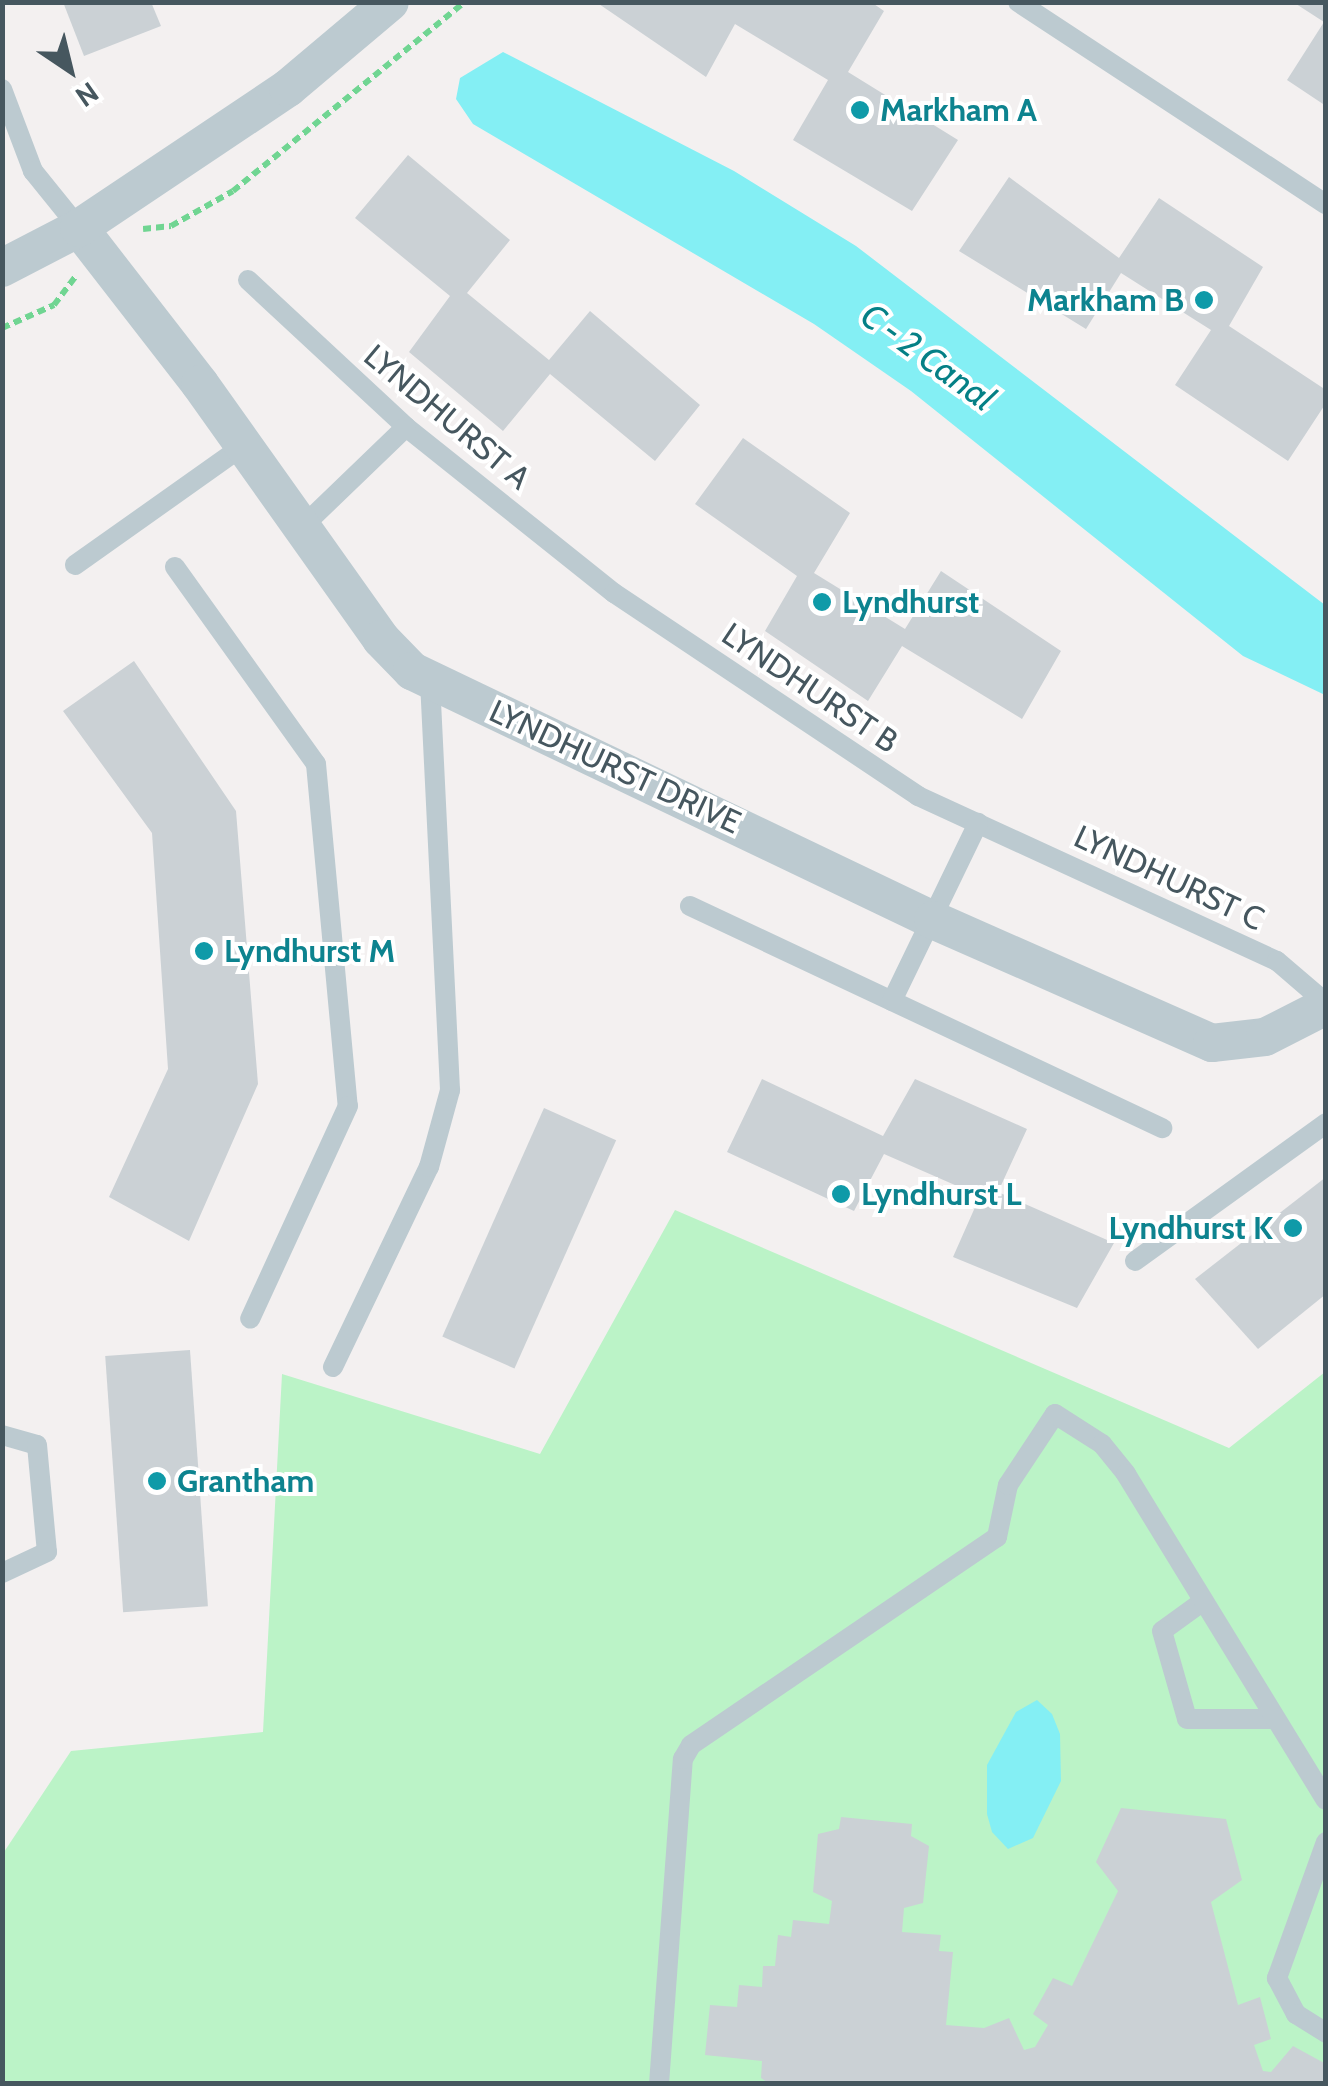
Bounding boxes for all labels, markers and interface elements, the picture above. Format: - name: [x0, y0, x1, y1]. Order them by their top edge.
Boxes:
- north arrow: [20, 20, 120, 120]
- text: N: [69, 75, 105, 114]
- place label: Markham A: [880, 91, 1037, 129]
- marker: Markham A: [849, 99, 871, 121]
- place label: Markham B: [1027, 281, 1184, 319]
- marker: Markham B: [1193, 289, 1215, 311]
- water label: C - 2 Canal: [853, 294, 1003, 420]
- street label: LYNDHURST A: [356, 337, 538, 497]
- place label: Lyndhurst: [842, 583, 979, 621]
- marker: Lyndhurst: [811, 591, 833, 613]
- street label: LYNDHURST B: [715, 615, 905, 761]
- street label: LYNDHURST DRIVE: [483, 692, 747, 842]
- street label: LYNDHURST C: [1068, 817, 1270, 939]
- place label: Lyndhurst M: [224, 932, 395, 970]
- marker: Lyndhurst M: [193, 940, 215, 962]
- place label: Lyndhurst L: [861, 1175, 1021, 1213]
- marker: Lyndhurst L: [830, 1183, 852, 1205]
- place label: Lyndhurst K: [1109, 1209, 1273, 1247]
- marker: Lyndhurst K: [1282, 1217, 1304, 1239]
- place label: Grantham: [177, 1462, 314, 1500]
- marker: Grantham: [146, 1470, 168, 1492]

